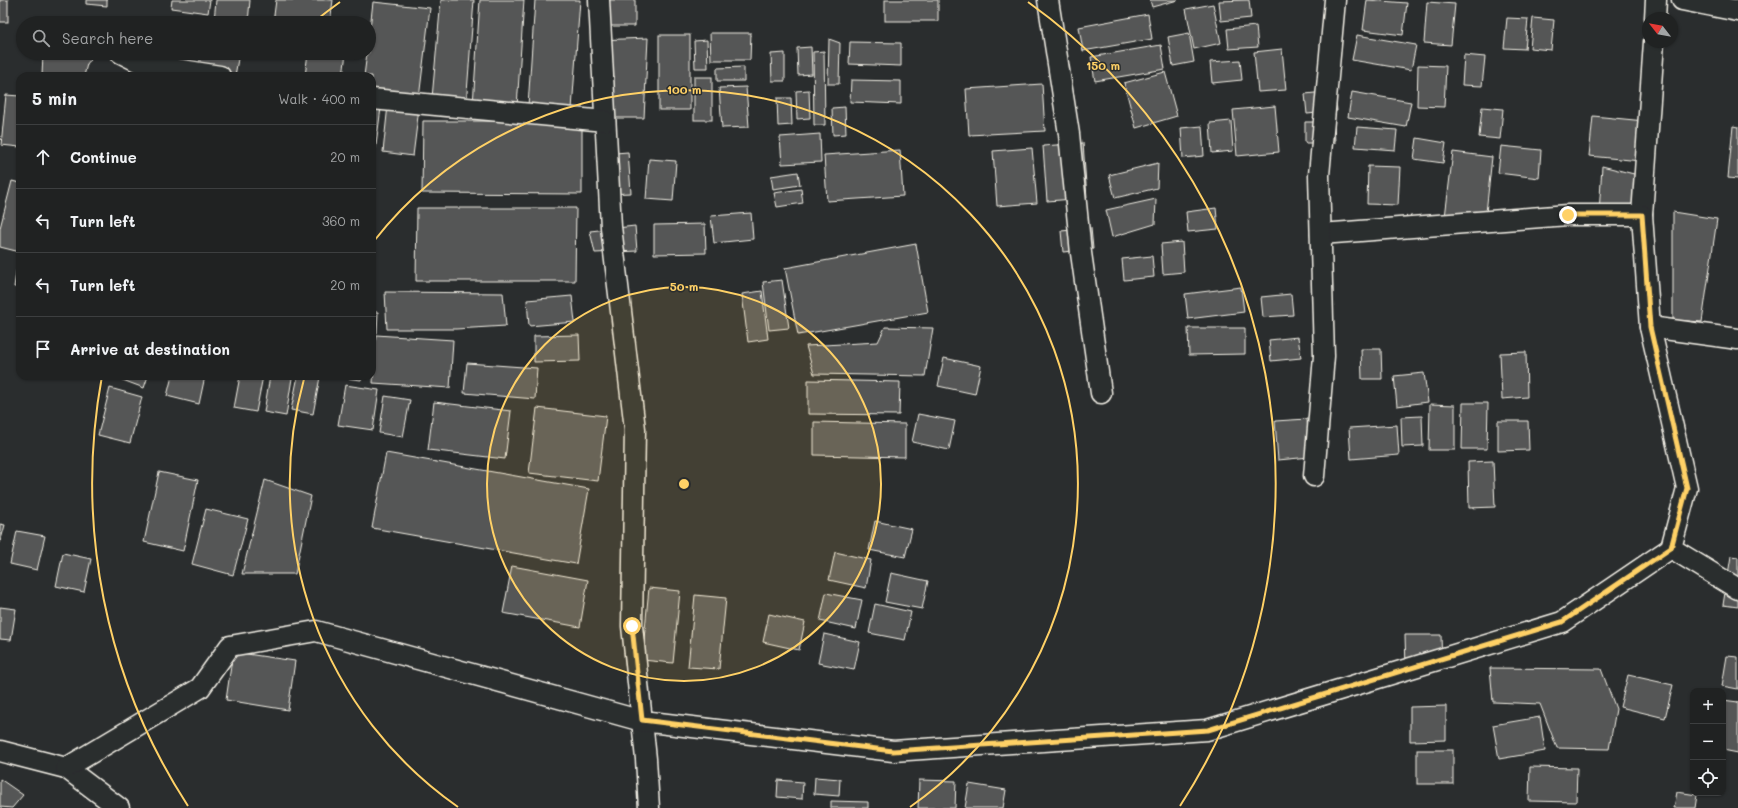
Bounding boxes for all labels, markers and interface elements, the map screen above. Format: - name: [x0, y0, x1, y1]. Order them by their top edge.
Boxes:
- north arrow: [1642, 12, 1678, 48]
- search box: [16, 16, 376, 60]
- icon: search: [30, 27, 52, 49]
- text: Search here: [62, 28, 153, 48]
- text: 150 m: [1086, 57, 1120, 73]
- text: 100 m: [667, 81, 701, 97]
- text: 5 min: [32, 87, 77, 109]
- text: Walk · 400 m: [278, 90, 360, 107]
- icon: ahead: [32, 146, 54, 168]
- text: Continue: [70, 147, 137, 167]
- text: 20 m: [330, 148, 360, 165]
- route end: [1559, 206, 1577, 224]
- icon: left: [32, 210, 54, 232]
- text: Turn left: [70, 211, 135, 231]
- text: 360 m: [322, 212, 360, 229]
- icon: left: [32, 274, 54, 296]
- text: Turn left: [70, 275, 135, 295]
- text: 20 m: [330, 276, 360, 293]
- text: 50 m: [670, 278, 698, 294]
- icon: arrive: [32, 338, 54, 360]
- text: Arrive at destination: [70, 339, 230, 359]
- centre of rings: [677, 477, 691, 491]
- route start: [623, 617, 641, 635]
- map controls: [1690, 688, 1726, 796]
- button: +: [1690, 688, 1726, 724]
- button: −: [1690, 724, 1726, 760]
- button: locate: [1690, 760, 1726, 796]

